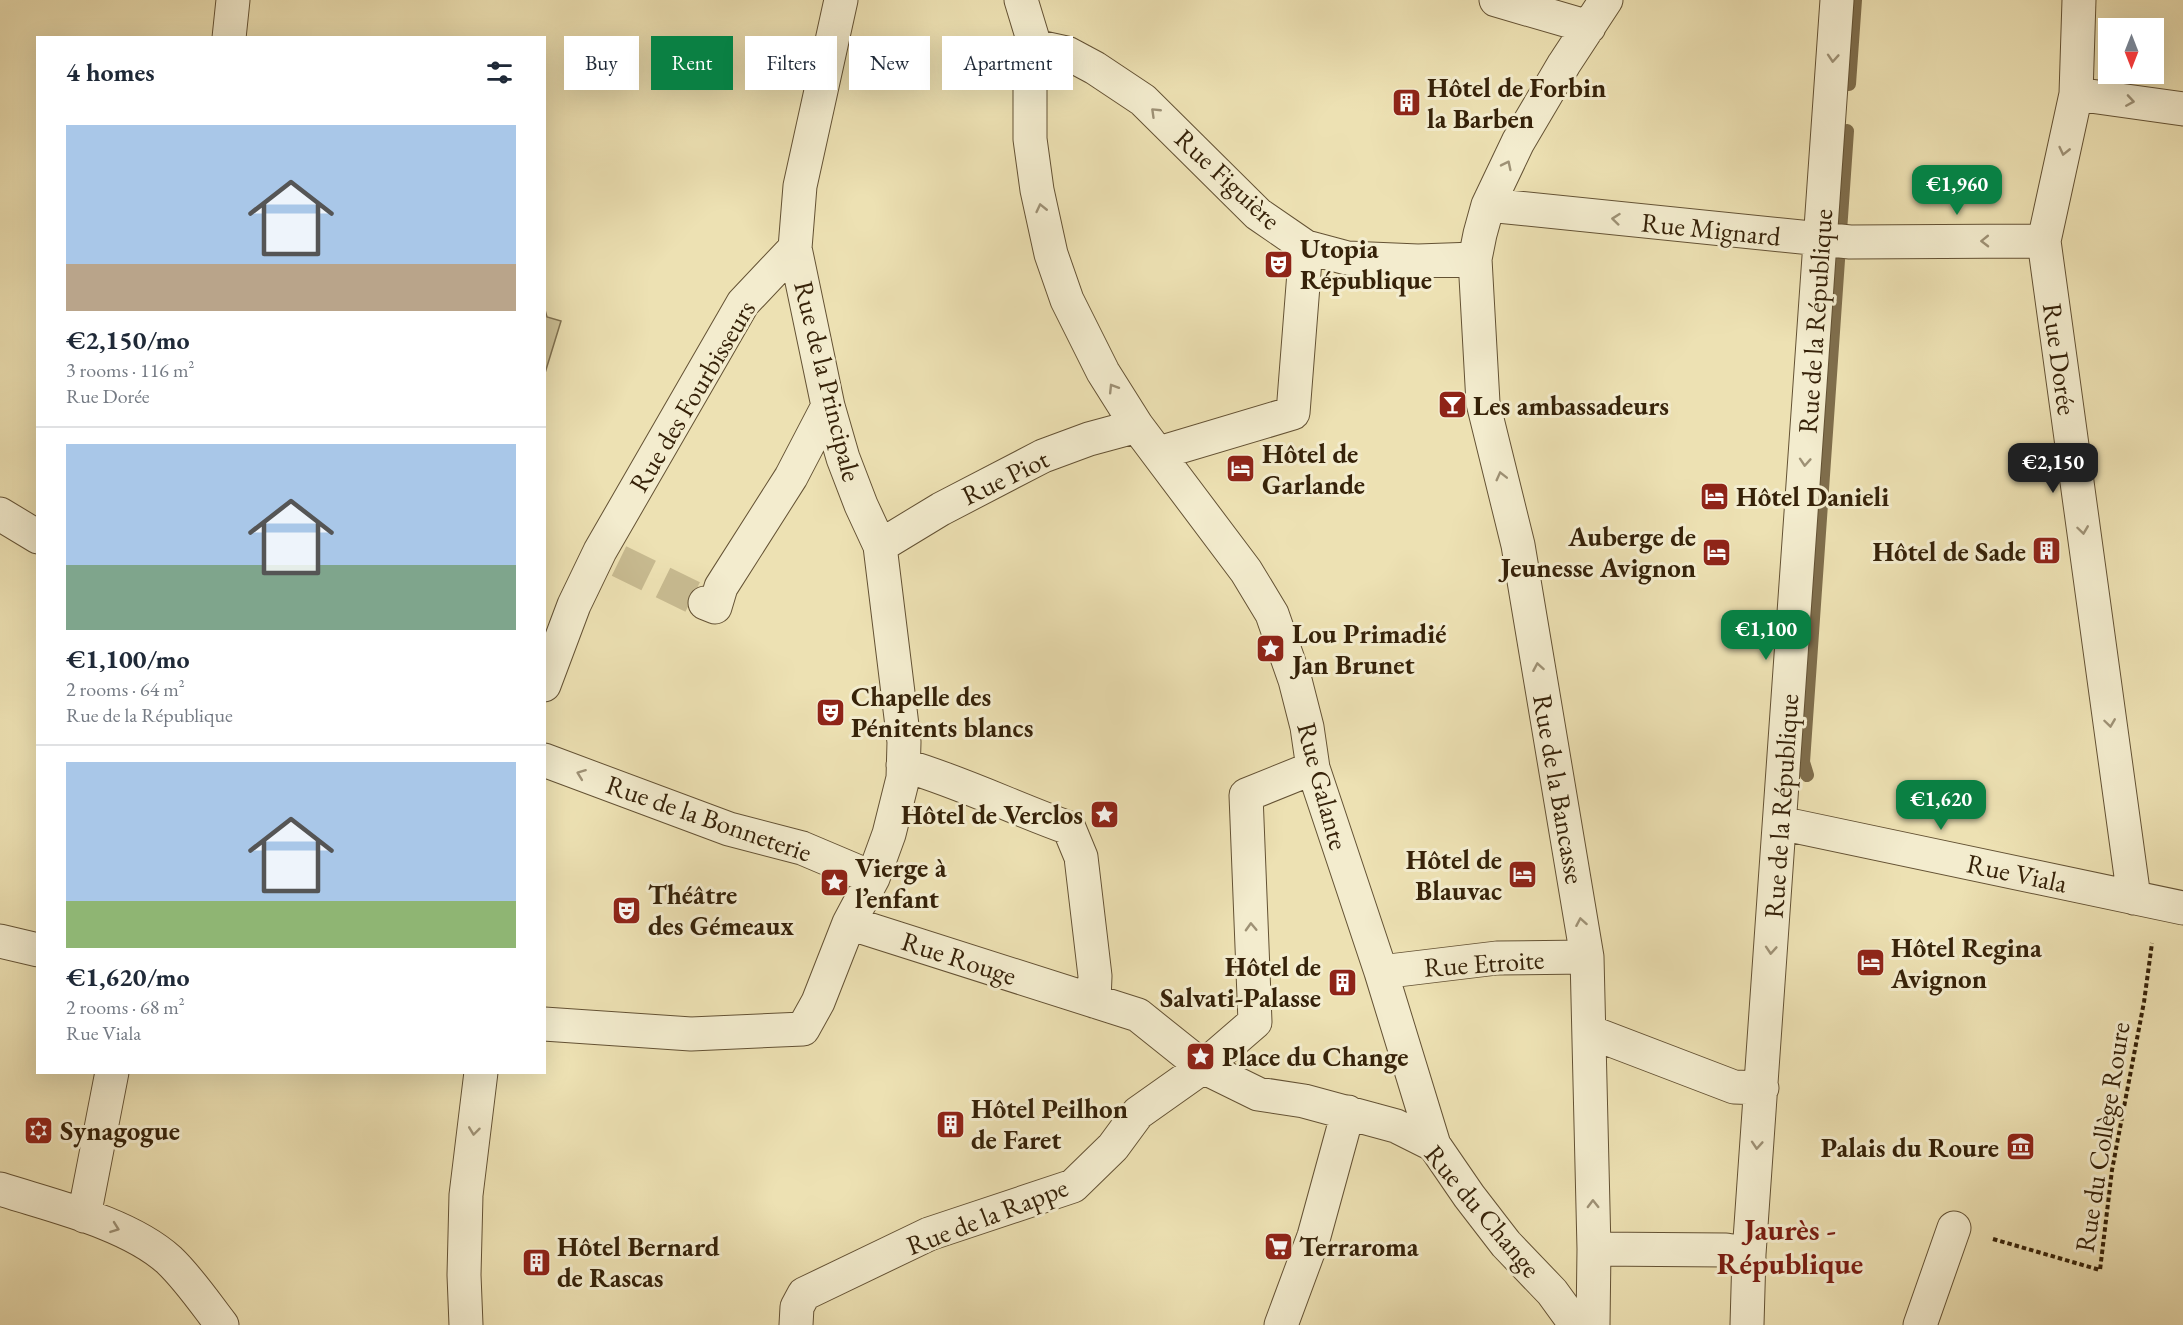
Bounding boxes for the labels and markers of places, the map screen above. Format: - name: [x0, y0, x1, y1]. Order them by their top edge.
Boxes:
- place label: Hôtel de Forbin la Barben: [1427, 70, 1606, 136]
- building icon: Hôtel de Forbin la Barben: [1390, 87, 1422, 119]
- pin: €1,960: [1908, 165, 2006, 216]
- place label: Utopia République: [1300, 231, 1432, 297]
- theatre icon: Utopia République: [1263, 248, 1295, 280]
- place label: Les ambassadeurs: [1473, 388, 1669, 423]
- bar icon: Les ambassadeurs: [1436, 389, 1468, 421]
- place label: Hôtel de Garlande: [1262, 436, 1365, 502]
- pin: €2,150: [2004, 443, 2102, 494]
- hotel icon: Hôtel de Garlande: [1225, 453, 1257, 485]
- place label: Hôtel Danieli: [1736, 479, 1889, 514]
- hotel icon: Hôtel Danieli: [1699, 480, 1731, 512]
- place label: Auberge de Jeunesse Avignon: [1498, 519, 1696, 585]
- place label: Hôtel de Sade: [1872, 534, 2026, 569]
- building icon: Hôtel de Sade: [2031, 535, 2063, 567]
- hotel icon: Auberge de Jeunesse Avignon: [1701, 536, 1733, 568]
- pin: €1,100: [1717, 610, 1815, 661]
- place label: Lou Primadié Jan Brunet: [1289, 616, 1446, 682]
- place icon: Lou Primadié Jan Brunet: [1255, 633, 1287, 665]
- place label: Chapelle des Pénitents blancs: [851, 679, 1033, 745]
- theatre icon: Chapelle des Pénitents blancs: [814, 696, 846, 728]
- pin: €1,620: [1892, 780, 1990, 831]
- place label: Hôtel de Verclos: [901, 797, 1083, 832]
- place icon: Hôtel de Verclos: [1088, 798, 1120, 830]
- place label: Hôtel de Blauvac: [1406, 842, 1502, 908]
- place label: Vierge à l’enfant: [855, 850, 947, 916]
- hotel icon: Hôtel de Blauvac: [1507, 859, 1539, 891]
- place icon: Vierge à l’enfant: [818, 867, 850, 899]
- place label: Théâtre des Gémeaux: [648, 877, 794, 943]
- theatre icon: Théâtre des Gémeaux: [611, 894, 643, 926]
- place label: Hôtel Regina Avignon: [1890, 930, 2042, 996]
- hotel icon: Hôtel Regina Avignon: [1854, 947, 1886, 979]
- place label: Hôtel de Salvati-Palasse: [1160, 949, 1321, 1015]
- building icon: Hôtel de Salvati-Palasse: [1326, 966, 1358, 998]
- place label: Place du Change: [1222, 1039, 1408, 1074]
- place icon: Place du Change: [1185, 1040, 1217, 1072]
- place label: Hôtel Peilhon de Faret: [971, 1091, 1128, 1157]
- building icon: Hôtel Peilhon de Faret: [934, 1108, 966, 1140]
- place label: Synagogue: [60, 1113, 180, 1148]
- synagogue icon: Synagogue: [23, 1114, 55, 1146]
- place label: Palais du Roure: [1821, 1130, 1999, 1165]
- museum icon: Palais du Roure: [2004, 1131, 2036, 1163]
- place label: Hôtel Bernard de Rascas: [557, 1229, 720, 1295]
- place label: Terraroma: [1299, 1229, 1419, 1264]
- supermarket icon: Terraroma: [1262, 1230, 1294, 1262]
- building icon: Hôtel Bernard de Rascas: [520, 1246, 552, 1278]

